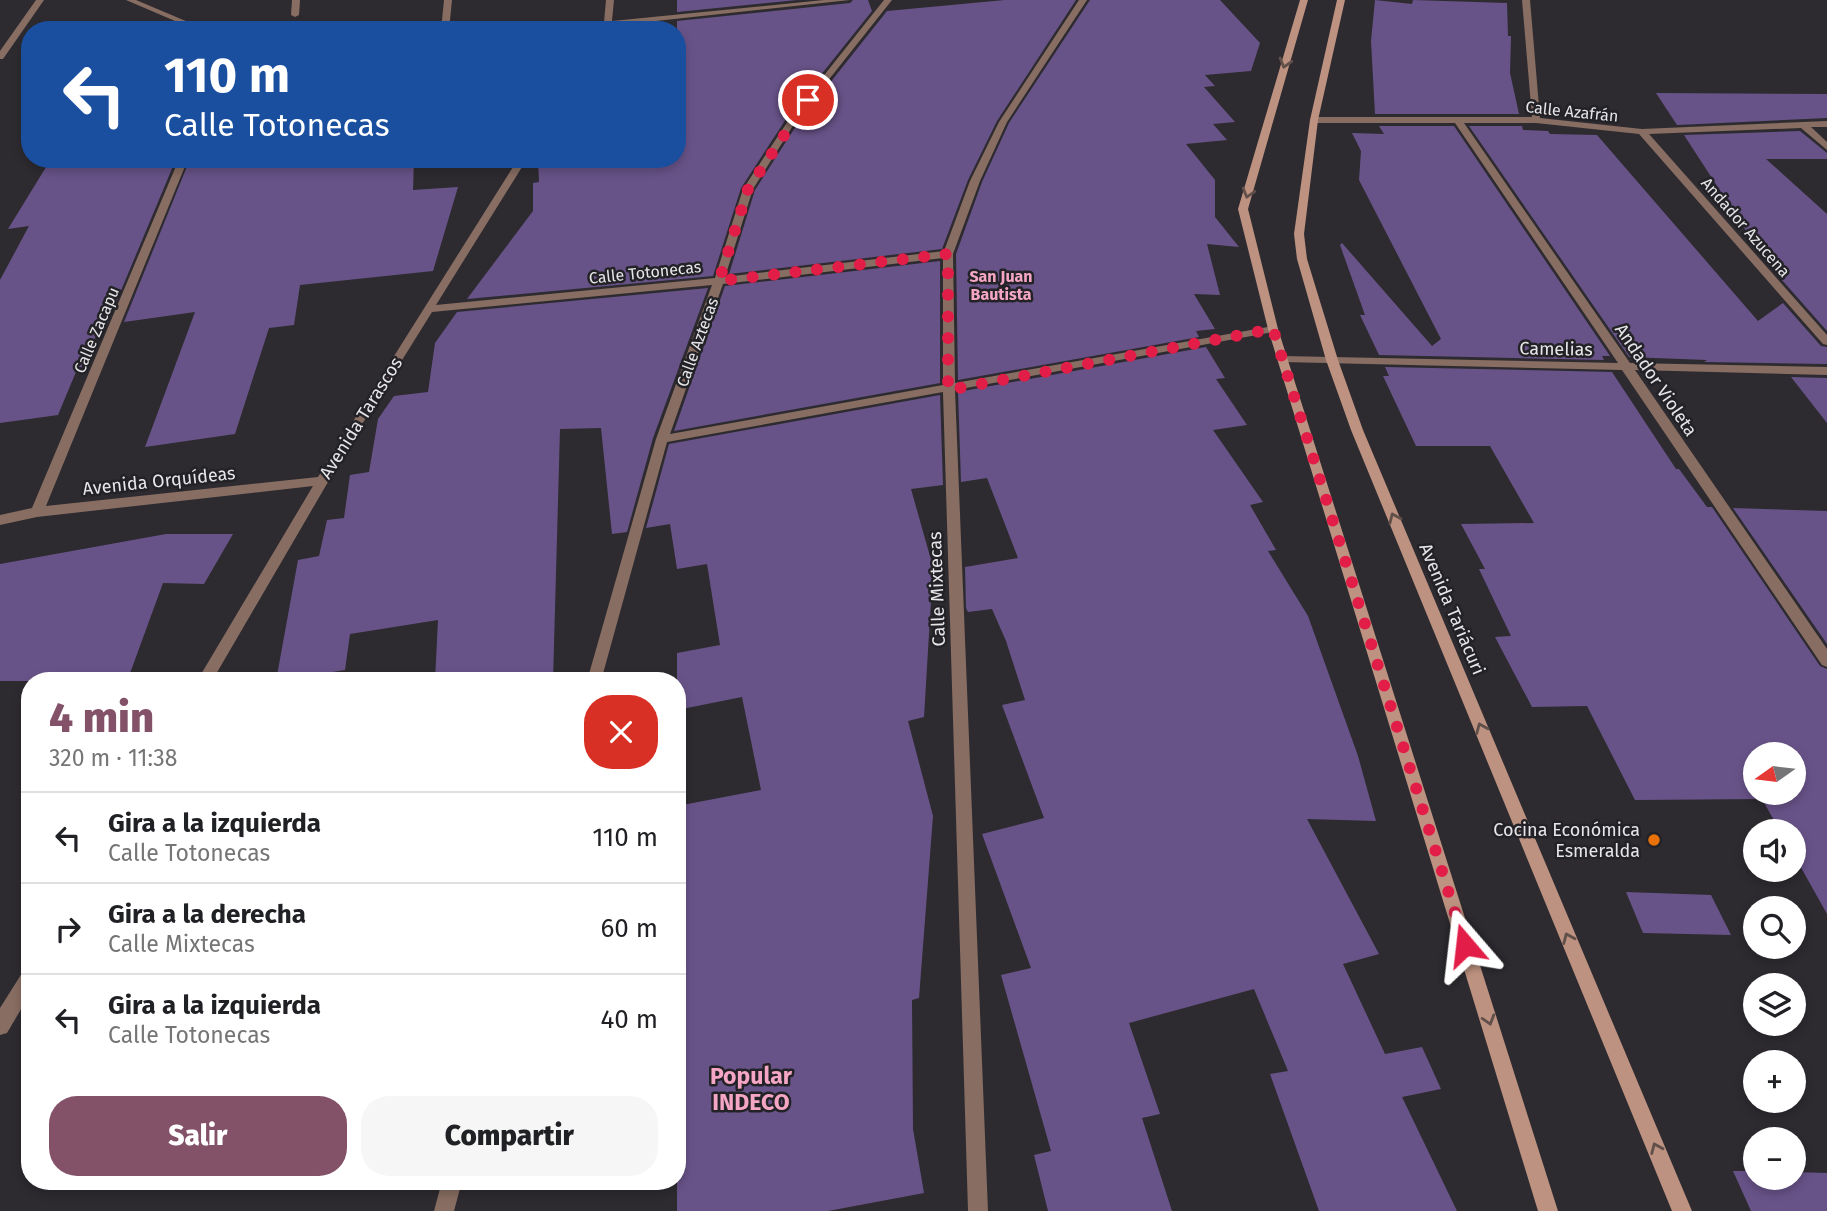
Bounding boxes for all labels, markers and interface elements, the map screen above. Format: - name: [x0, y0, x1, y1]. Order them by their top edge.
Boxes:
- text: 110 m: [164, 46, 290, 105]
- icon: left: [49, 49, 140, 140]
- one-way arrow: [1279, 57, 1293, 69]
- pin: [778, 70, 838, 130]
- icon: arrive: [789, 81, 827, 119]
- street label: Calle Azafrán: [1525, 97, 1619, 126]
- text: Calle Totonecas: [164, 106, 390, 144]
- street label: Andador Azucena: [1697, 174, 1794, 281]
- one-way arrow: [1241, 186, 1256, 198]
- street label: Calle Totonecas: [588, 257, 702, 288]
- district label: San Juan Bautista: [969, 267, 1033, 304]
- street label: Calle Zacapu: [70, 284, 123, 376]
- street label: Calle Aztecas: [673, 295, 722, 389]
- street label: Andador Violeta: [1610, 319, 1702, 441]
- street label: Camelias: [1519, 337, 1593, 361]
- street label: Avenida Tarascos: [315, 353, 407, 483]
- street label: Avenida Orquídeas: [82, 462, 236, 500]
- one-way arrow: [1388, 512, 1402, 524]
- street label: Calle Mixtecas: [924, 531, 950, 647]
- street label: Avenida Tariácuri: [1414, 540, 1490, 678]
- text: 4 min: [49, 693, 154, 743]
- button: close: [584, 695, 658, 769]
- one-way arrow: [1475, 723, 1489, 735]
- north arrow: [1743, 742, 1806, 805]
- map controls: [1743, 742, 1806, 1190]
- text: 320 m · 11:38: [49, 744, 177, 772]
- text: Gira a la izquierda: [108, 808, 321, 839]
- icon: left: [49, 819, 87, 857]
- place label: Cocina Económica Esmeralda: [1493, 819, 1640, 862]
- button: sound: [1743, 819, 1806, 882]
- text: 110 m: [592, 822, 658, 853]
- marker: Cocina Económica Esmeralda: [1646, 832, 1662, 848]
- text: Calle Totonecas: [108, 839, 270, 867]
- button: search: [1743, 896, 1806, 959]
- text: Gira a la derecha: [108, 899, 306, 930]
- position arrow: [1428, 908, 1502, 982]
- icon: right: [49, 910, 87, 948]
- text: 60 m: [600, 913, 658, 944]
- text: Calle Mixtecas: [108, 930, 255, 958]
- one-way arrow: [1562, 933, 1576, 945]
- button: layers: [1743, 973, 1806, 1036]
- text: Gira a la izquierda: [108, 990, 321, 1021]
- icon: left: [49, 1001, 87, 1039]
- text: 40 m: [600, 1004, 658, 1035]
- one-way arrow: [1480, 1013, 1495, 1025]
- text: Calle Totonecas: [108, 1021, 270, 1049]
- button: +: [1743, 1050, 1806, 1113]
- district label: Popular INDECO: [710, 1062, 793, 1116]
- button: Salir: [49, 1096, 347, 1176]
- button: Compartir: [361, 1096, 658, 1176]
- button: −: [1743, 1127, 1806, 1190]
- one-way arrow: [1650, 1143, 1664, 1155]

